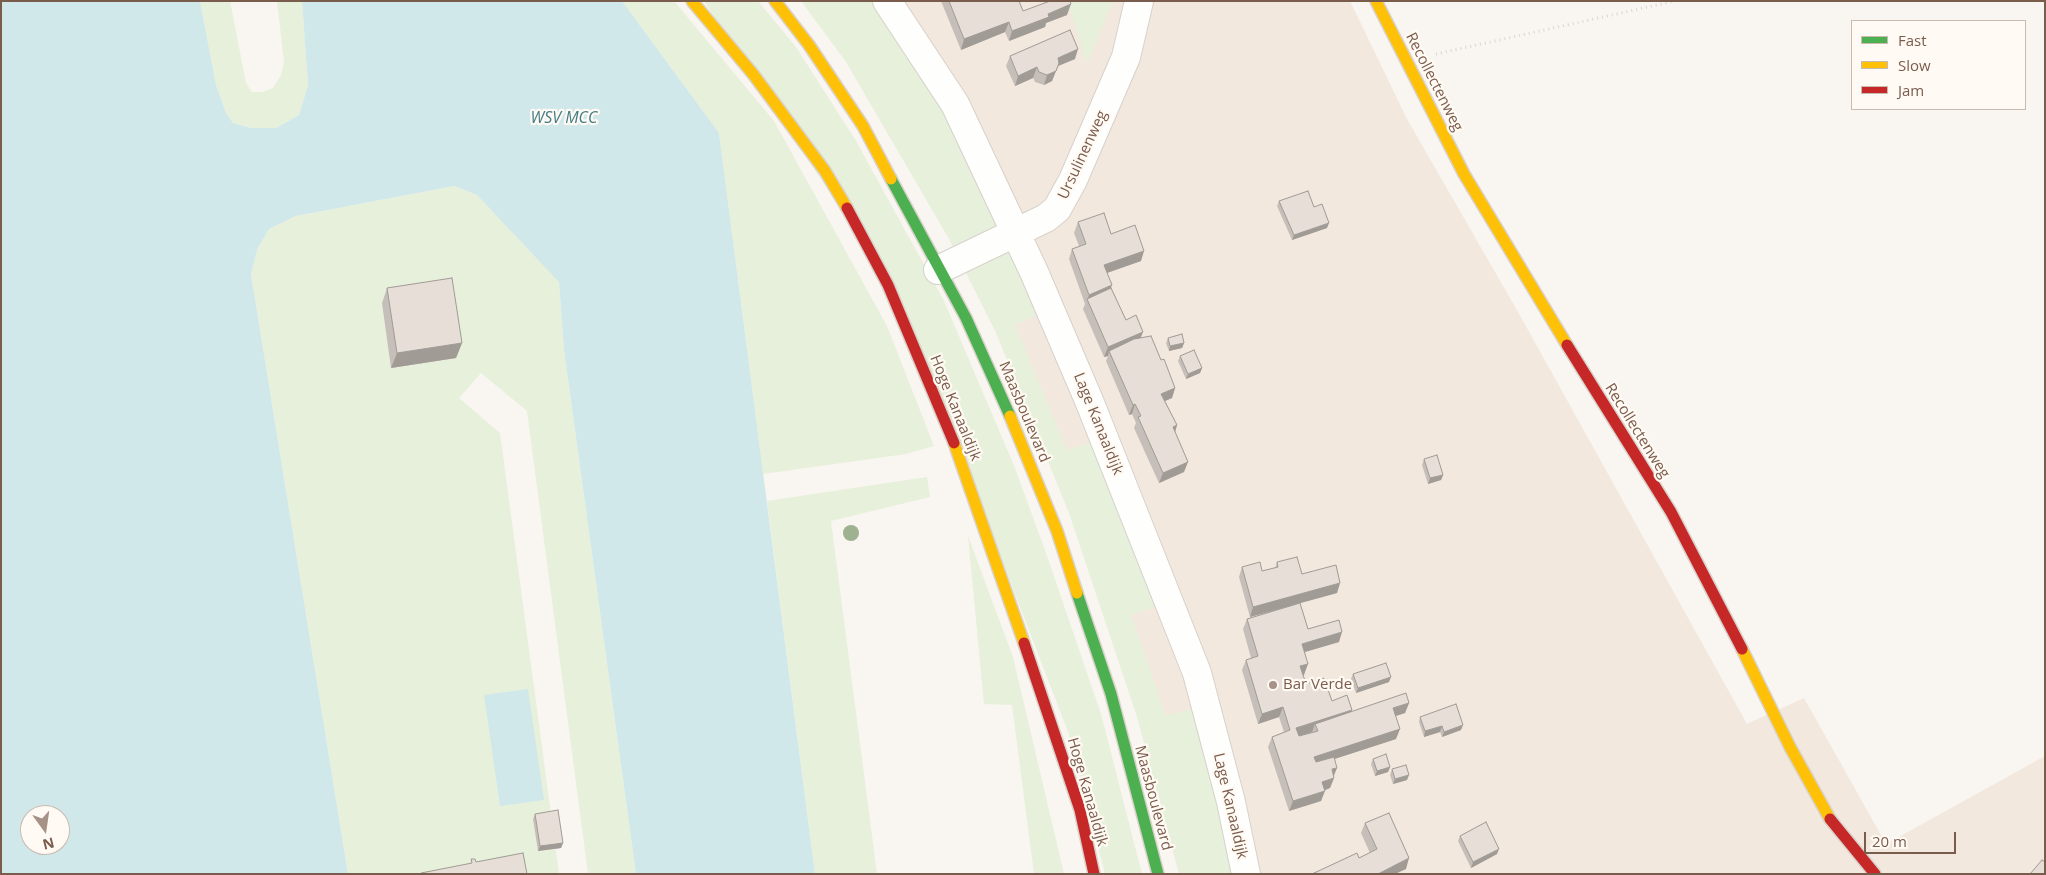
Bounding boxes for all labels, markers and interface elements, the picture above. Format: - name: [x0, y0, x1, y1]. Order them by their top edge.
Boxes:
- legend: [1851, 20, 2026, 110]
- street label: Recollectenweg: [1401, 30, 1467, 134]
- text: Fast: [1898, 30, 1927, 50]
- text: Slow: [1898, 55, 1931, 75]
- text: Jam: [1898, 80, 1924, 100]
- water label: WSV MCC: [531, 108, 597, 128]
- street label: Ursulinenweg: [1055, 108, 1111, 202]
- street label: Hoge Kanaaldijk: [926, 353, 984, 463]
- street label: Maasboulevard: [995, 359, 1053, 465]
- street label: Lage Kanaaldijk: [1069, 370, 1127, 478]
- street label: Recollectenweg: [1601, 380, 1673, 482]
- place label: Bar Verde: [1283, 676, 1352, 694]
- marker: Bar Verde: [1267, 679, 1279, 691]
- street label: Hoge Kanaaldijk: [1063, 736, 1111, 848]
- street label: Maasboulevard: [1130, 743, 1176, 853]
- street label: Lage Kanaaldijk: [1209, 751, 1251, 861]
- north arrow: [20, 805, 70, 855]
- scale bar: [1866, 822, 1958, 854]
- text: 20 m: [1872, 831, 1907, 851]
- text: N: [41, 833, 56, 855]

